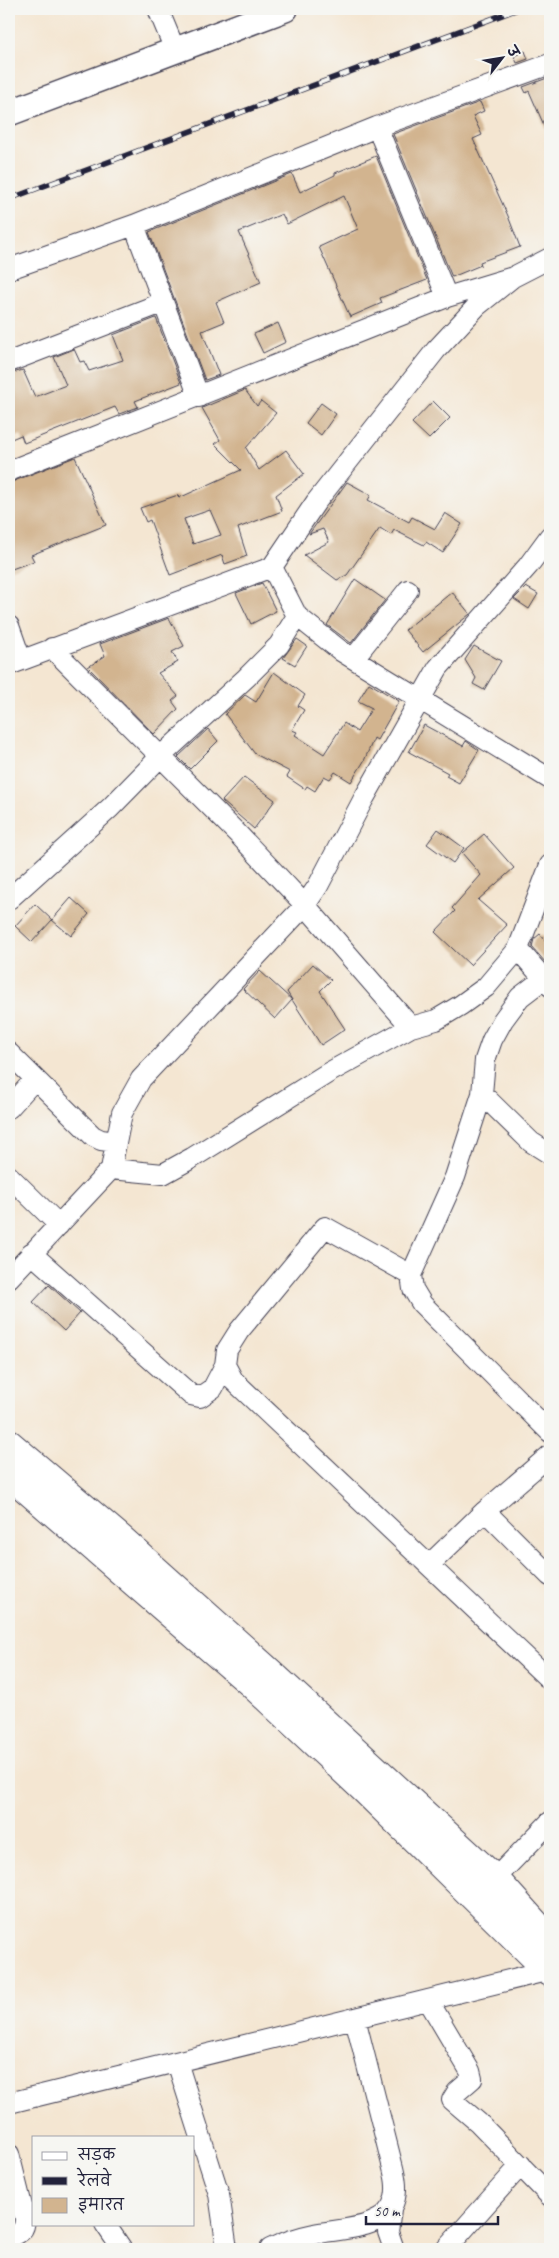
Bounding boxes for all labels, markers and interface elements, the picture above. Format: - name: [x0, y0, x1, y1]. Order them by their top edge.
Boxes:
- north arrow: [476, 32, 526, 82]
- text: उ: [502, 41, 523, 61]
- legend: [32, 2136, 195, 2226]
- text: सड़क: [77, 2146, 116, 2165]
- text: रेलवे: [76, 2167, 112, 2191]
- scale bar: [366, 2193, 499, 2225]
- text: इमारत: [78, 2196, 125, 2215]
- text: 50 m: [374, 2202, 401, 2221]

